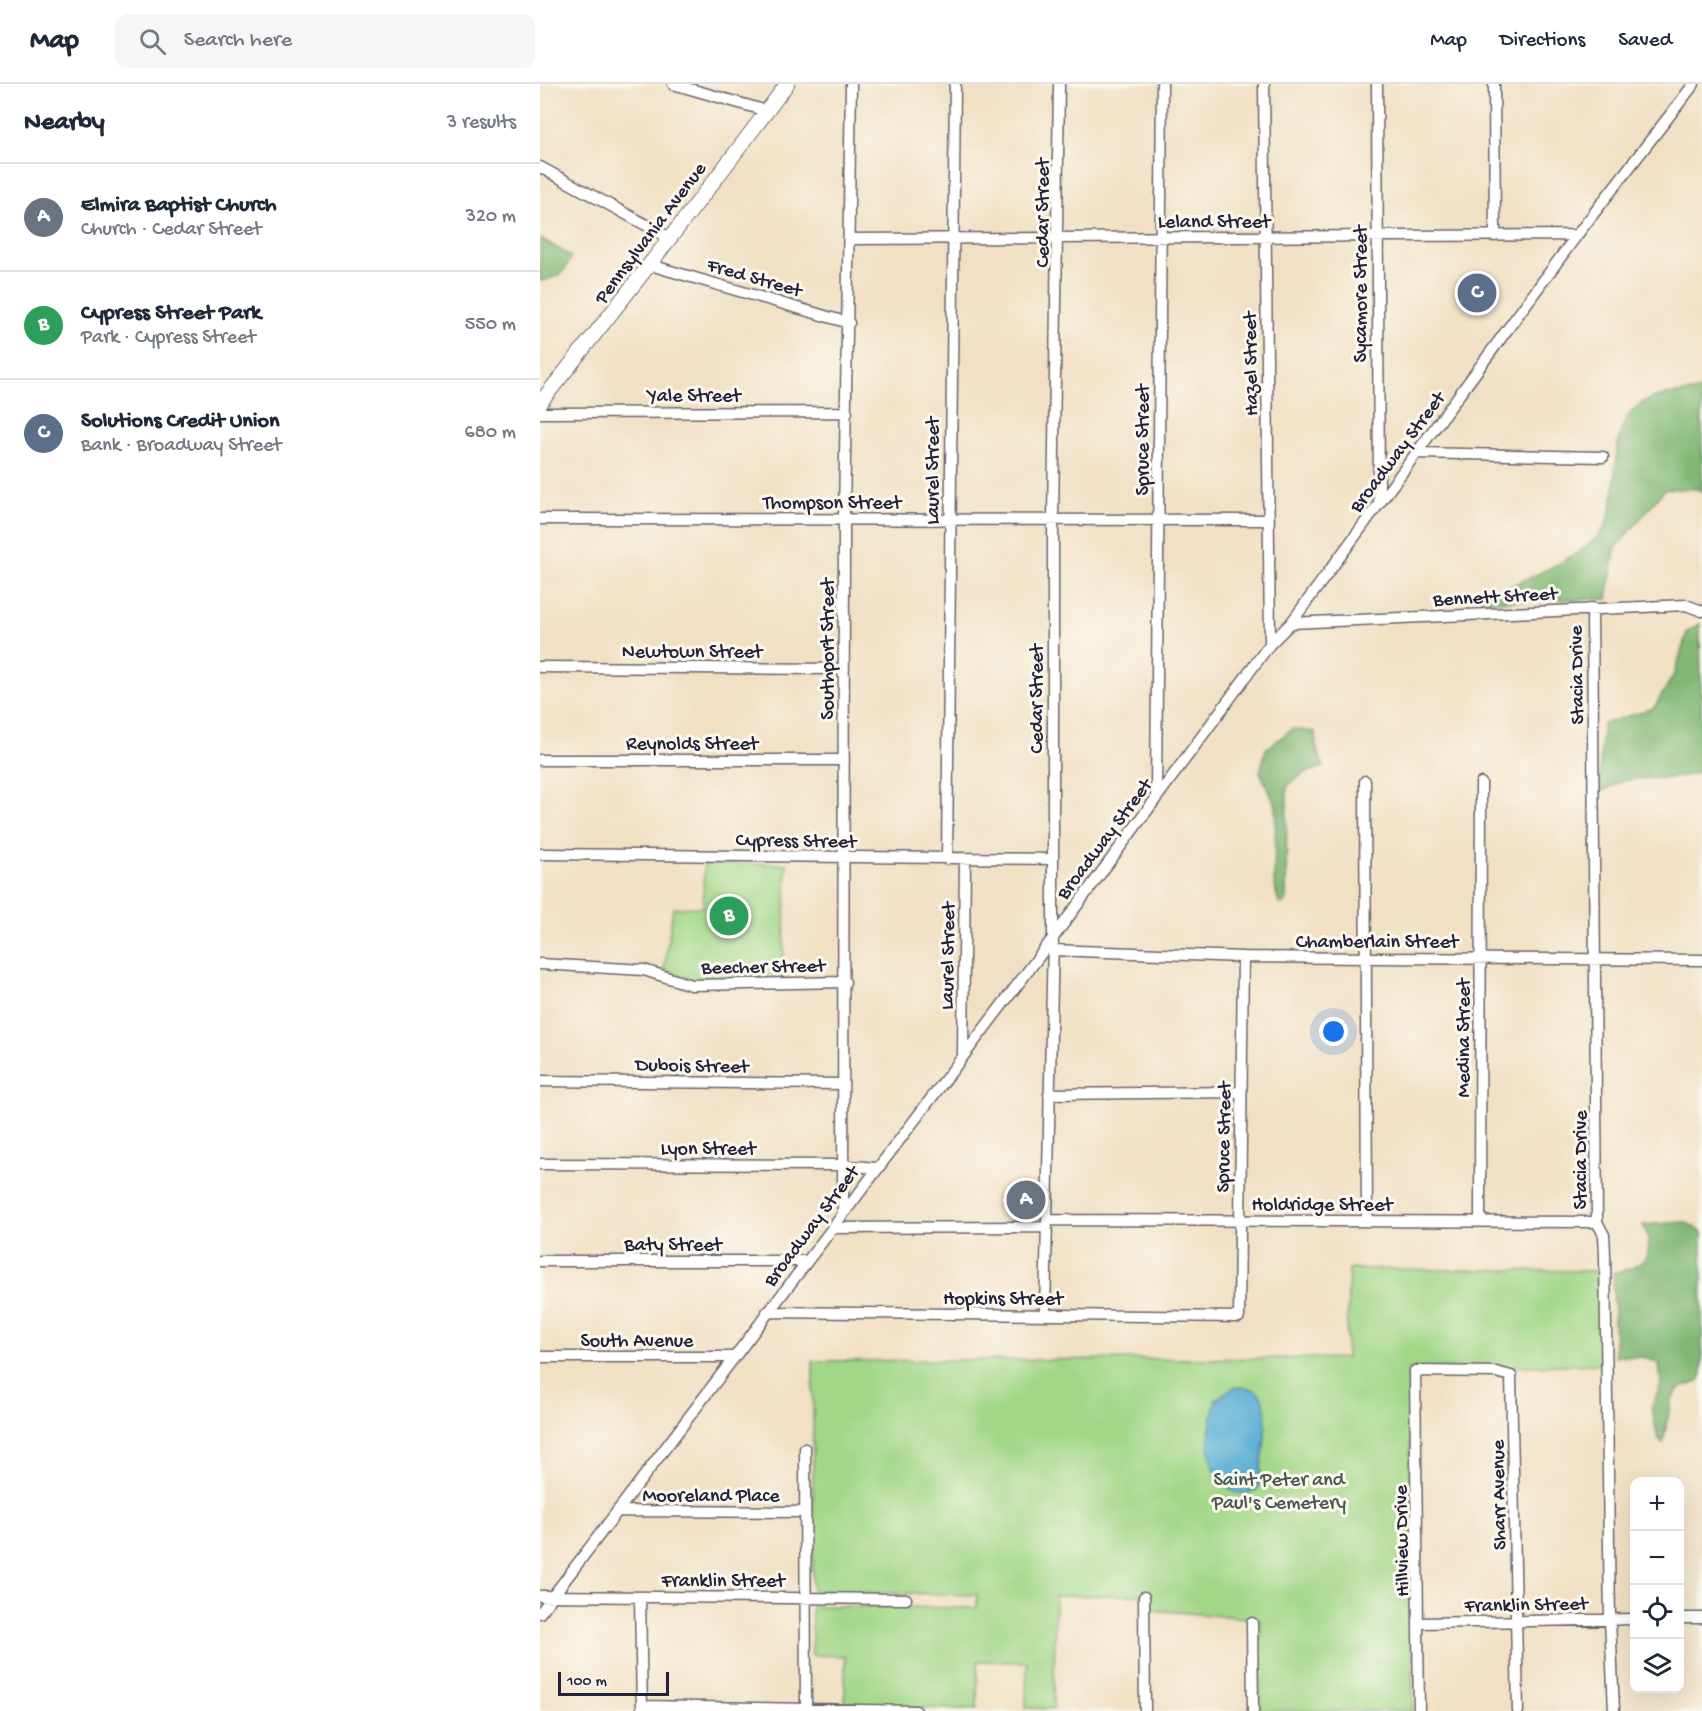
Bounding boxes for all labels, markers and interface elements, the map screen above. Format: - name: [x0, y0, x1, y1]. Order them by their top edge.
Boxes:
- search box: [115, 14, 535, 68]
- text: Map: [30, 25, 79, 58]
- icon: search: [136, 25, 169, 58]
- text: Search here: [184, 28, 292, 54]
- text: Map: [1430, 29, 1467, 54]
- text: Directions: [1500, 29, 1585, 54]
- text: Saved: [1618, 29, 1672, 54]
- text: Nearby: [24, 108, 105, 139]
- text: 3 results: [447, 112, 516, 135]
- street label: Cedar Street: [1033, 157, 1056, 268]
- street label: Pennsylvania Avenue: [590, 158, 713, 310]
- text: Elmira Baptist Church: [81, 193, 277, 219]
- text: A: [38, 206, 49, 229]
- text: 320 m: [466, 206, 516, 229]
- street label: Leland Street: [1158, 212, 1272, 235]
- text: Church · Cedar Street: [81, 219, 261, 242]
- street label: Sycamore Street: [1351, 224, 1374, 363]
- street label: Fred Street: [703, 255, 806, 304]
- pin: C: [1458, 270, 1496, 316]
- text: Cypress Street Park: [81, 301, 261, 327]
- street label: Hazel Street: [1240, 310, 1265, 416]
- text: B: [38, 314, 49, 337]
- text: 550 m: [465, 314, 516, 337]
- text: Park · Cypress Street: [81, 327, 256, 350]
- street label: Spruce Street: [1133, 383, 1156, 495]
- street label: Yale Street: [645, 386, 742, 409]
- street label: Broadway Street: [1345, 387, 1453, 519]
- text: Solutions Credit Union: [81, 409, 279, 435]
- street label: Laurel Street: [923, 415, 946, 525]
- text: C: [38, 422, 49, 445]
- text: 680 m: [465, 422, 516, 445]
- text: Bank · Broadway Street: [81, 435, 282, 458]
- street label: Thompson Street: [762, 493, 903, 516]
- street label: Southport Street: [818, 576, 841, 720]
- street label: Bennett Street: [1432, 584, 1560, 613]
- street label: Stacia Drive: [1566, 625, 1591, 725]
- street label: Newtown Street: [622, 642, 764, 665]
- street label: Cedar Street: [1027, 643, 1050, 754]
- street label: Reynolds Street: [626, 734, 760, 757]
- street label: Broadway Street: [1052, 774, 1160, 906]
- street label: Cypress Street: [735, 830, 858, 855]
- pin: B: [710, 894, 748, 938]
- street label: Laurel Street: [937, 900, 962, 1010]
- street label: Chamberlain Street: [1296, 932, 1460, 955]
- street label: Beecher Street: [700, 956, 827, 981]
- street label: Medina Street: [1454, 977, 1477, 1097]
- your location: [1319, 1017, 1348, 1046]
- street label: Dubois Street: [633, 1055, 751, 1080]
- street label: Spruce Street: [1213, 1080, 1238, 1193]
- street label: Stacia Drive: [1571, 1110, 1594, 1210]
- street label: Lyon Street: [660, 1139, 757, 1162]
- street label: Broadway Street: [759, 1161, 867, 1293]
- pin: A: [1006, 1178, 1046, 1222]
- street label: Holdridge Street: [1252, 1195, 1394, 1218]
- street label: Baty Street: [623, 1235, 724, 1258]
- street label: Hopkins Street: [943, 1289, 1065, 1312]
- street label: South Avenue: [581, 1331, 694, 1354]
- street label: Sharr Avenue: [1488, 1439, 1513, 1550]
- park label: Saint Peter and Paul's Cemetery: [1211, 1470, 1347, 1516]
- map controls: [1630, 1477, 1684, 1693]
- button: +: [1630, 1477, 1684, 1531]
- street label: Hillview Drive: [1391, 1484, 1416, 1597]
- street label: Mooreland Place: [642, 1486, 780, 1509]
- button: −: [1630, 1531, 1684, 1585]
- street label: Franklin Street: [660, 1571, 786, 1594]
- button: locate: [1630, 1585, 1684, 1639]
- street label: Franklin Street: [1463, 1594, 1590, 1619]
- button: layers: [1630, 1639, 1684, 1693]
- scale bar: [558, 1669, 669, 1696]
- text: 100 m: [567, 1673, 607, 1692]

